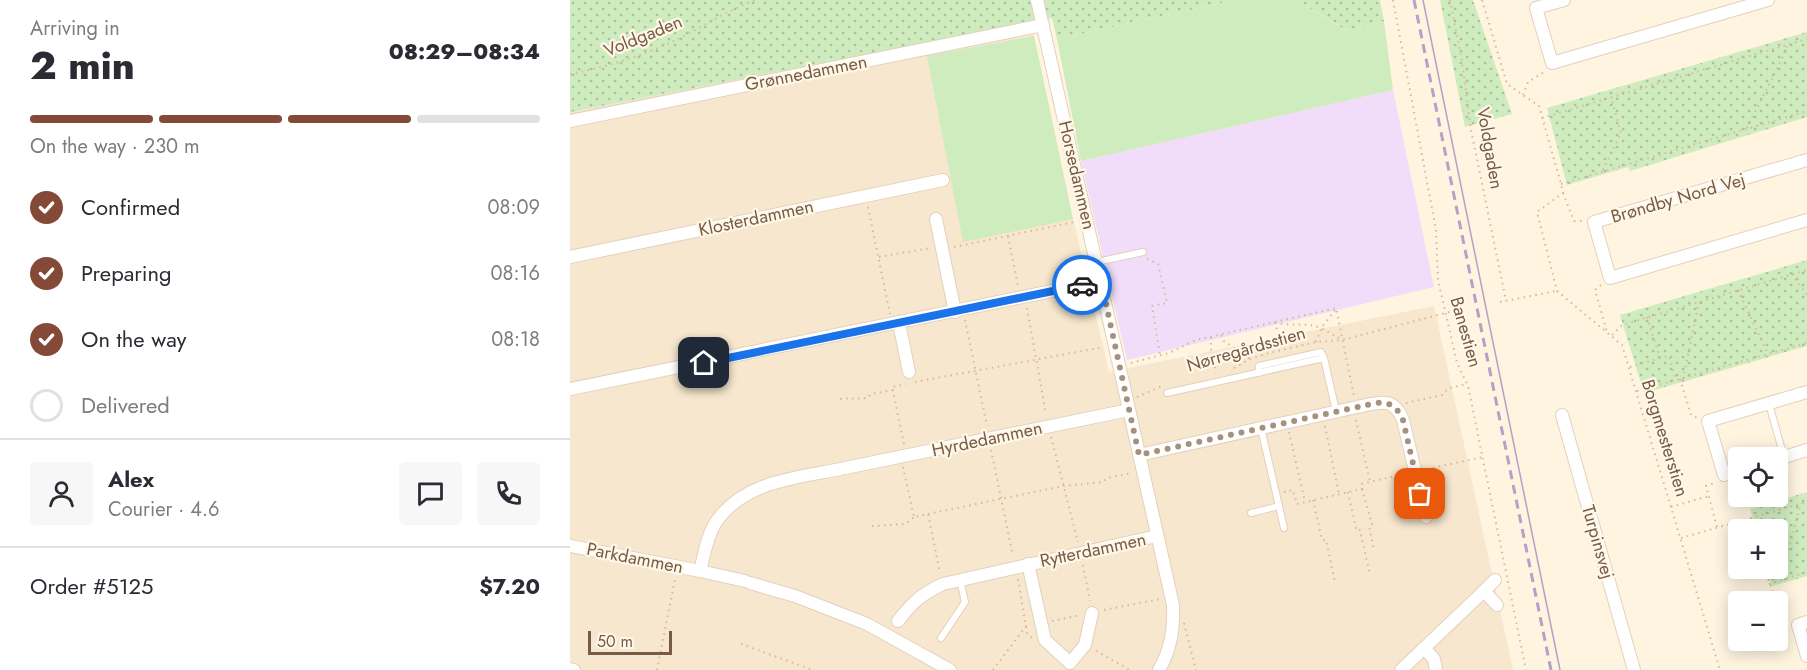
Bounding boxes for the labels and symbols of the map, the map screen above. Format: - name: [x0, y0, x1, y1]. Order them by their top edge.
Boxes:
- street label: Voldgaden: [600, 8, 686, 64]
- street label: Grønnedammen: [743, 48, 869, 98]
- street label: Voldgaden: [1470, 105, 1510, 191]
- street label: Horsedammen: [1052, 118, 1102, 232]
- street label: Brøndby Nord Vej: [1608, 166, 1748, 230]
- street label: Klosterdammen: [696, 193, 816, 243]
- courier: [1052, 255, 1112, 315]
- street label: Banestien: [1444, 294, 1488, 370]
- street label: Nørregårdsstien: [1183, 320, 1309, 378]
- pin: [678, 337, 729, 388]
- street label: Borgmesterstien: [1635, 376, 1695, 500]
- street label: Hyrdedammen: [929, 415, 1045, 463]
- pin: [1394, 468, 1445, 519]
- street label: Turpinsvej: [1575, 502, 1621, 582]
- street label: Rytterdammen: [1038, 526, 1148, 574]
- street label: Parkdammen: [585, 536, 685, 580]
- scale bar: [588, 628, 672, 656]

